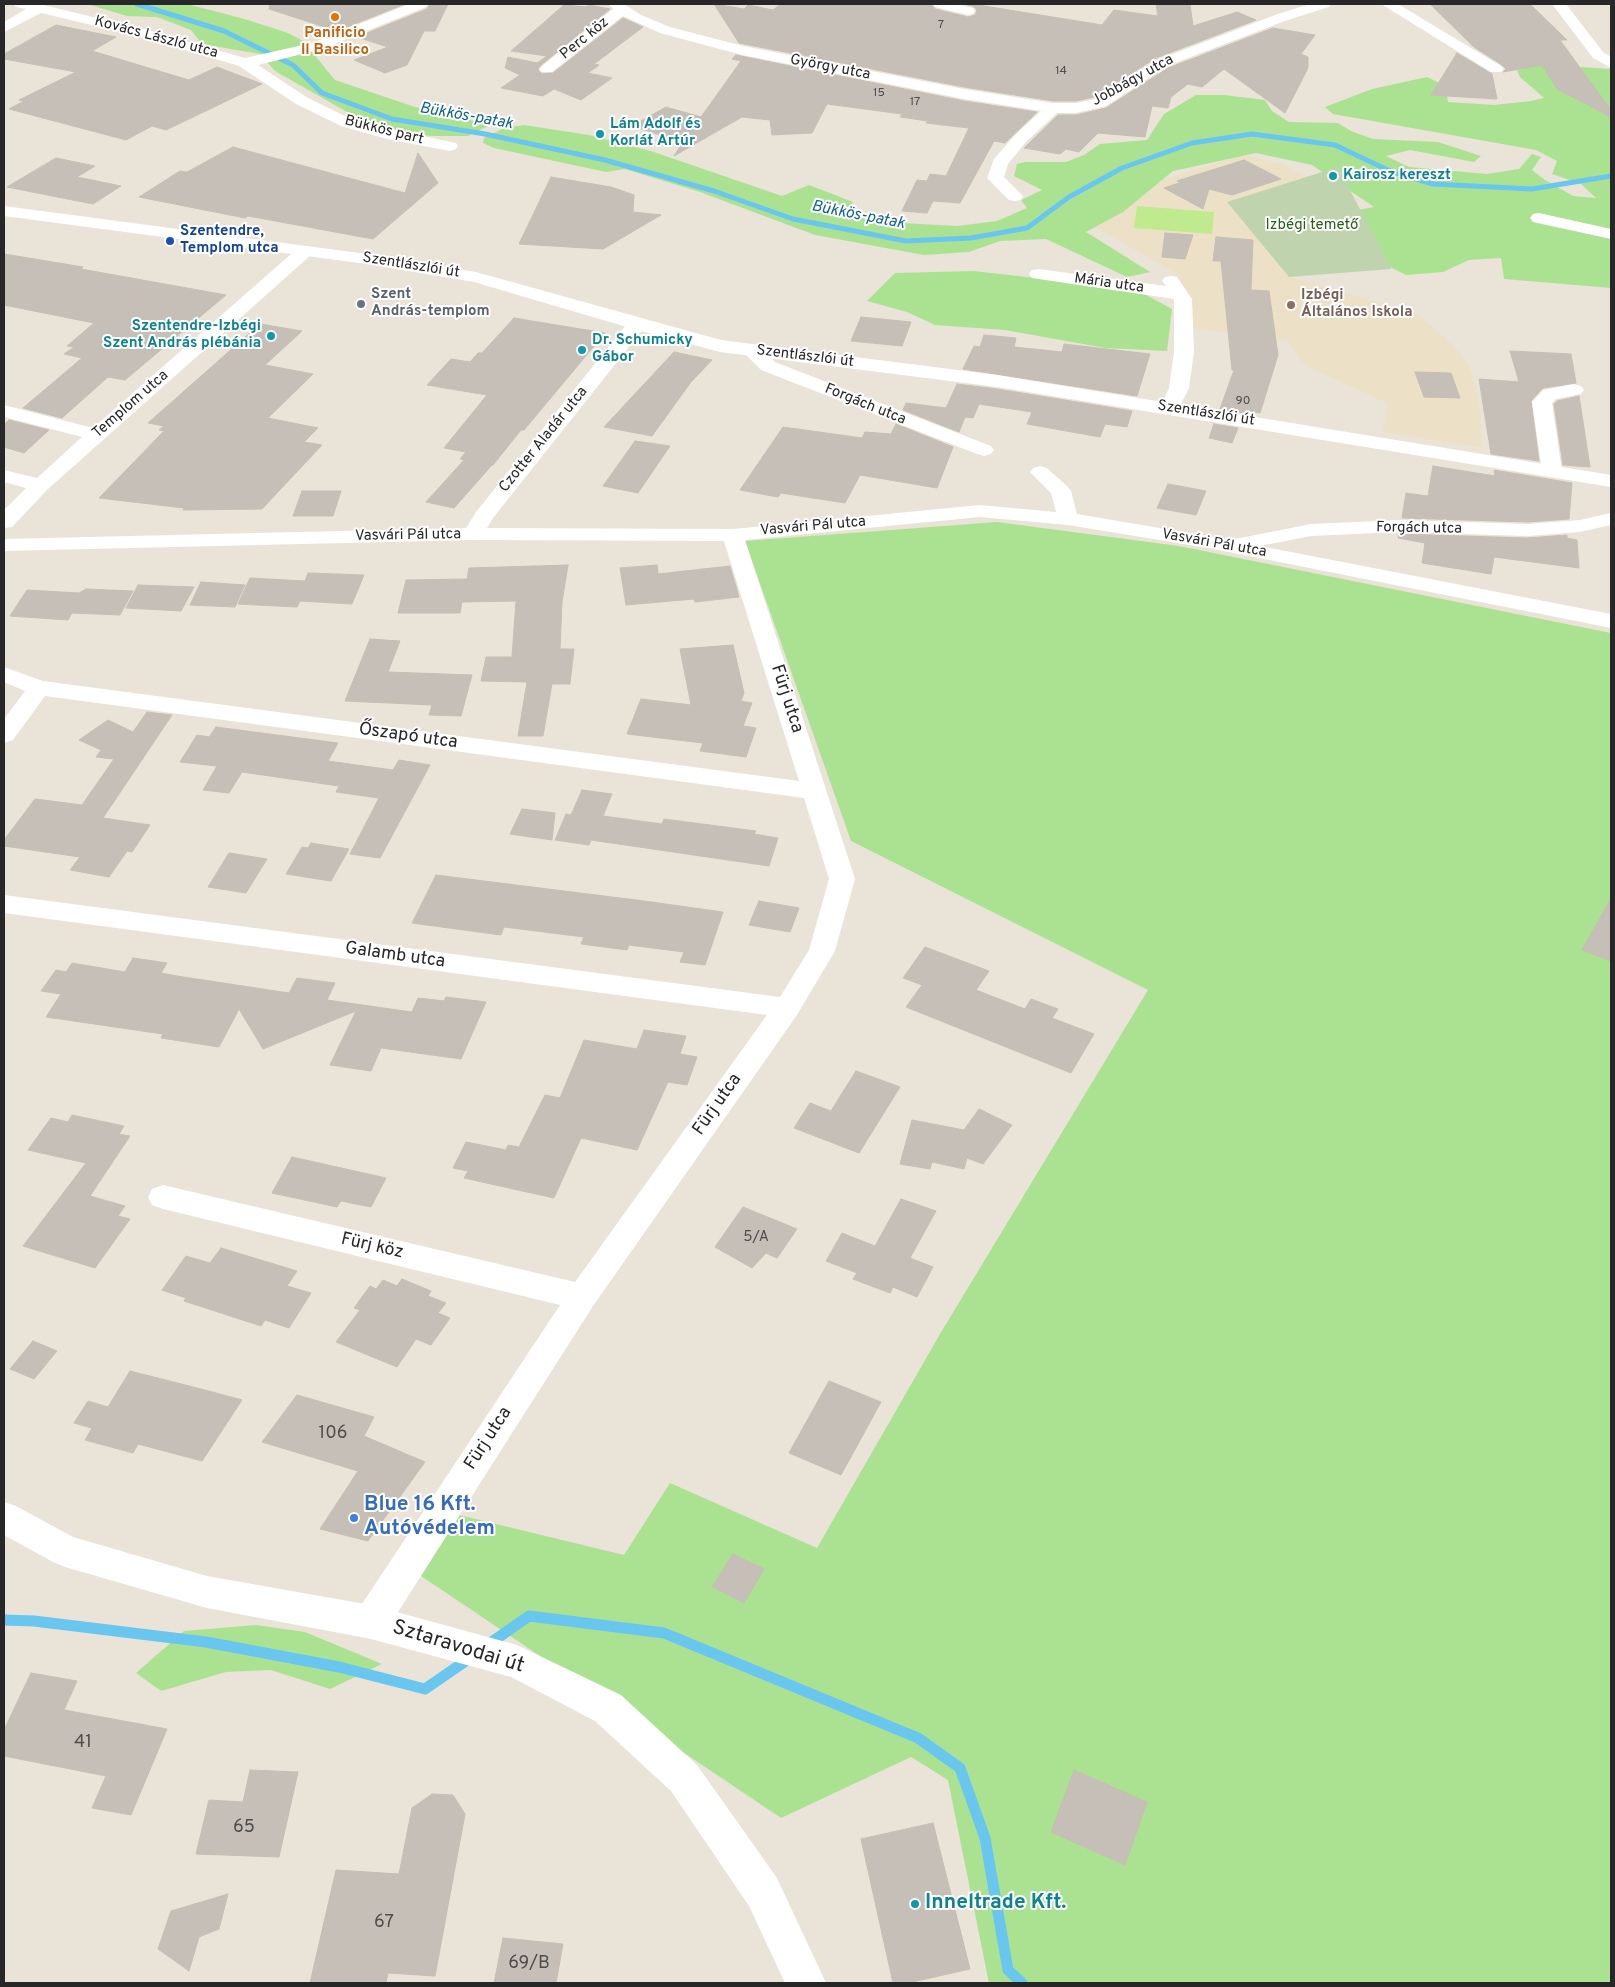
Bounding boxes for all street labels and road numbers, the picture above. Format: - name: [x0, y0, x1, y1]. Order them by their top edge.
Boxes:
- street label: Kovács László utca: [92, 13, 220, 63]
- street label: Perc köz: [557, 14, 613, 64]
- street label: György utca: [788, 51, 872, 85]
- street label: Jobbágy utca: [1089, 51, 1177, 111]
- street label: Bükkös part: [343, 112, 425, 150]
- street label: Szentlászlói út: [361, 249, 461, 283]
- street label: Mária utca: [1073, 270, 1145, 298]
- street label: Szentlászlói út: [755, 342, 855, 372]
- street label: Templom utca: [89, 367, 173, 443]
- street label: Forgách utca: [822, 381, 908, 429]
- street label: Czotter Aladár utca: [496, 383, 592, 497]
- street label: Szentlászlói út: [1156, 397, 1256, 431]
- street label: Vasvári Pál utca: [759, 513, 867, 541]
- street label: Forgách utca: [1376, 519, 1462, 539]
- street label: Vasvári Pál utca: [355, 526, 461, 546]
- street label: Vasvári Pál utca: [1160, 526, 1268, 562]
- street label: Fürj utca: [765, 662, 807, 736]
- street label: Őszapó utca: [357, 719, 459, 755]
- street label: Galamb utca: [344, 938, 446, 974]
- street label: Fürj utca: [689, 1070, 747, 1140]
- street label: Fürj köz: [339, 1229, 405, 1265]
- street label: Fürj utca: [461, 1404, 517, 1474]
- street label: Sztaravodai út: [389, 1616, 527, 1680]

